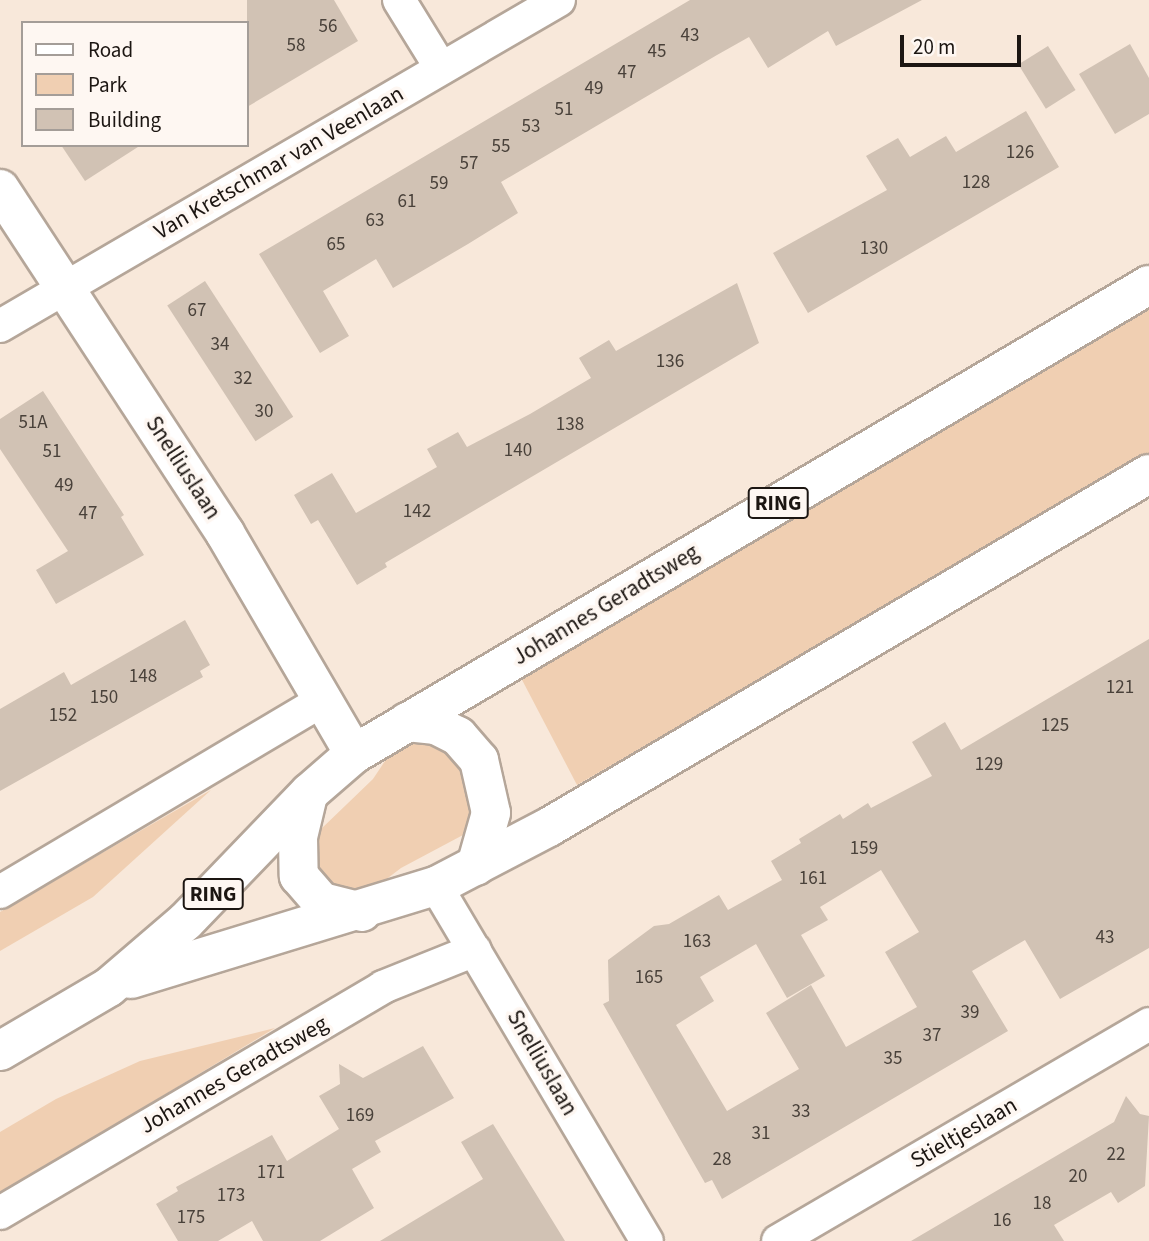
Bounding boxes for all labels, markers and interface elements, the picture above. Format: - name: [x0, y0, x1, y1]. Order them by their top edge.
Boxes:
- house number: 56: [319, 16, 337, 38]
- legend: [21, 21, 248, 147]
- scale bar: [904, 21, 1025, 65]
- house number: 43: [681, 25, 699, 47]
- text: 20 m: [913, 32, 955, 62]
- text: Road: [88, 35, 133, 65]
- house number: 58: [287, 35, 305, 57]
- house number: 45: [648, 41, 666, 63]
- house number: 47: [618, 62, 636, 84]
- text: Park: [88, 70, 127, 100]
- house number: 49: [585, 78, 603, 100]
- street label: Van Kretschmar van Veenlaan: [149, 80, 409, 246]
- house number: 51: [555, 99, 573, 121]
- text: Building: [88, 105, 161, 135]
- house number: 53: [522, 116, 540, 138]
- house number: 55: [492, 136, 510, 158]
- house number: 126: [1006, 142, 1034, 164]
- house number: 57: [460, 153, 478, 175]
- house number: 128: [962, 172, 990, 194]
- house number: 59: [430, 173, 448, 195]
- house number: 61: [398, 191, 416, 213]
- house number: 63: [366, 210, 384, 232]
- house number: 65: [327, 234, 345, 256]
- house number: 130: [860, 238, 888, 260]
- house number: 67: [188, 300, 206, 322]
- house number: 34: [211, 334, 229, 356]
- house number: 136: [656, 351, 684, 373]
- house number: 32: [234, 368, 252, 390]
- house number: 30: [255, 401, 273, 423]
- street label: Snelliuslaan: [139, 411, 227, 525]
- house number: 51A: [18, 412, 48, 434]
- house number: 138: [556, 414, 584, 436]
- house number: 140: [504, 440, 532, 462]
- house number: 51: [43, 441, 61, 463]
- house number: 49: [55, 475, 73, 497]
- road number: RING: [746, 486, 810, 520]
- house number: 142: [403, 501, 431, 523]
- house number: 47: [79, 503, 97, 525]
- street label: Johannes Geradtsweg: [508, 539, 704, 671]
- house number: 148: [129, 666, 157, 688]
- house number: 121: [1106, 677, 1134, 699]
- house number: 150: [90, 687, 118, 709]
- house number: 152: [49, 705, 77, 727]
- house number: 125: [1041, 715, 1069, 737]
- house number: 129: [975, 754, 1003, 776]
- house number: 159: [850, 838, 878, 860]
- house number: 161: [799, 868, 827, 890]
- road number: RING: [182, 876, 244, 912]
- house number: 43: [1096, 927, 1114, 949]
- house number: 163: [683, 931, 711, 953]
- house number: 165: [635, 967, 663, 989]
- house number: 39: [961, 1002, 979, 1024]
- street label: Snelliuslaan: [501, 1005, 583, 1121]
- street label: Johannes Geradtsweg: [135, 1010, 333, 1140]
- house number: 37: [923, 1025, 941, 1047]
- house number: 35: [884, 1048, 902, 1070]
- street label: Stieltjeslaan: [906, 1091, 1022, 1175]
- house number: 33: [792, 1101, 810, 1123]
- house number: 169: [346, 1105, 374, 1127]
- house number: 31: [752, 1123, 770, 1145]
- house number: 22: [1107, 1144, 1125, 1166]
- house number: 28: [713, 1149, 731, 1171]
- house number: 171: [257, 1162, 285, 1184]
- house number: 20: [1069, 1166, 1087, 1188]
- house number: 173: [217, 1185, 245, 1207]
- house number: 18: [1033, 1193, 1051, 1215]
- house number: 175: [177, 1207, 205, 1229]
- house number: 16: [993, 1210, 1011, 1232]

